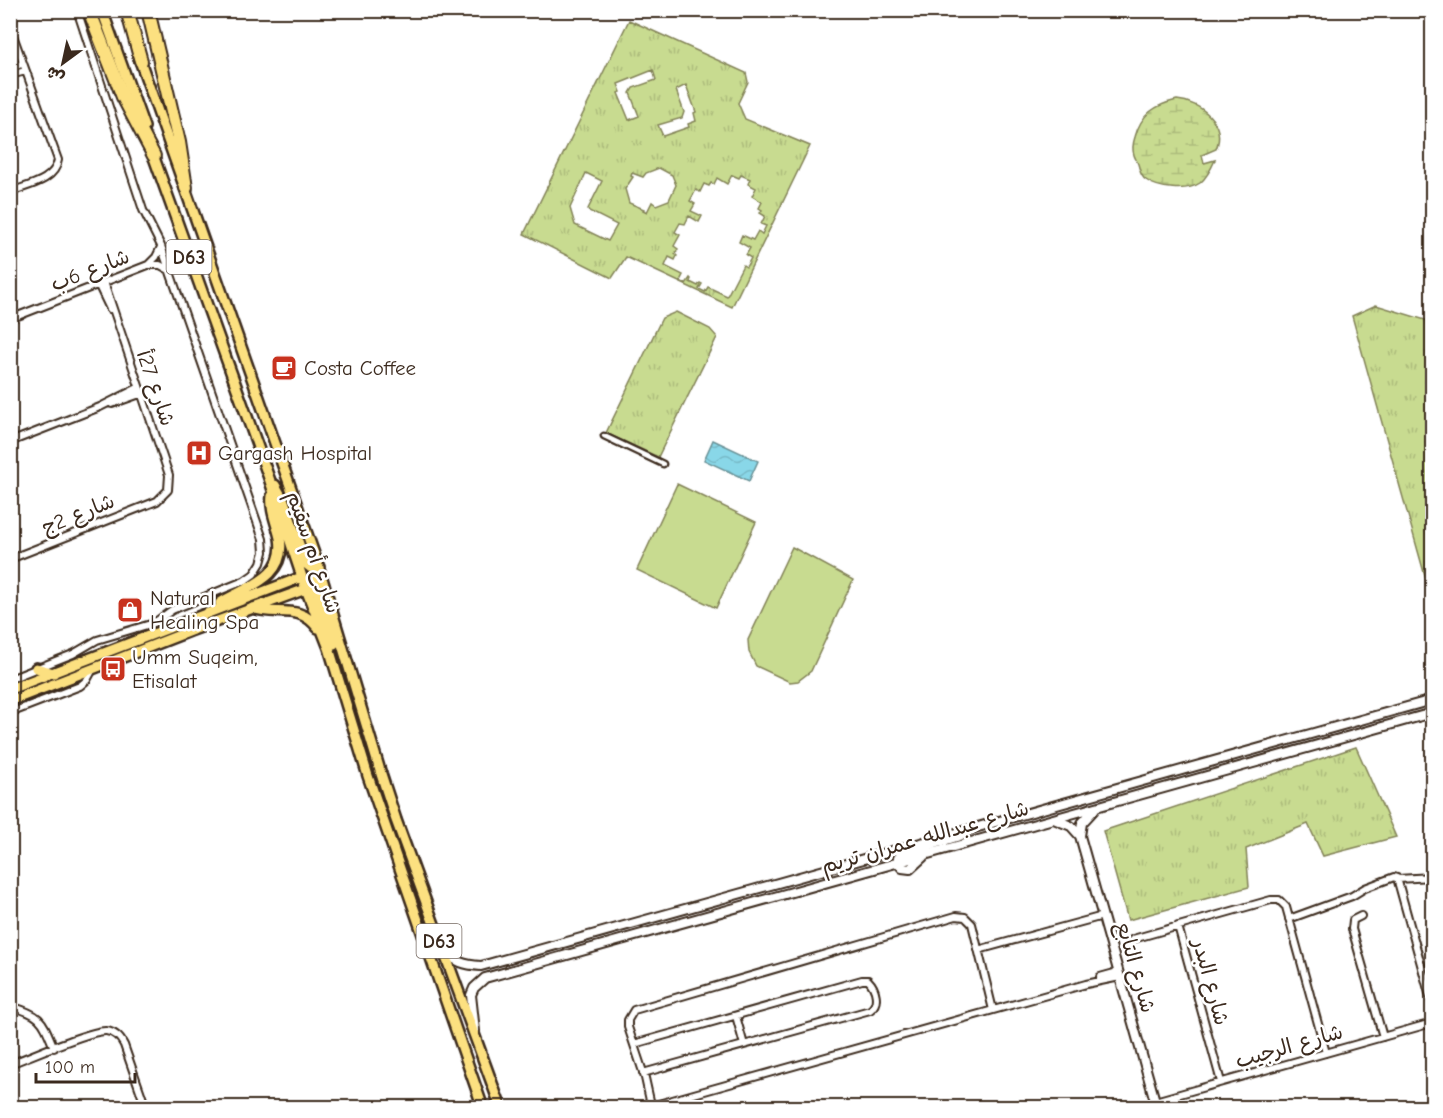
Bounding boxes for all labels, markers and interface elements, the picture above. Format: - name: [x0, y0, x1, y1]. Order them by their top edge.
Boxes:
- north arrow: [33, 33, 93, 93]
- text: ش: [43, 62, 68, 87]
- road number: D63: [166, 240, 212, 274]
- street label: شارع 6ب: [47, 244, 134, 299]
- street label: شارع 27أ: [129, 347, 180, 430]
- cafe icon: Costa Coffee: [269, 353, 299, 383]
- place label: Costa Coffee: [304, 356, 416, 380]
- hospital icon: Gargash Hospital: [184, 438, 214, 468]
- place label: Gargash Hospital: [218, 441, 372, 465]
- street label: شارع أم سقيم: [278, 488, 346, 617]
- street label: شارع 2ج: [38, 489, 119, 542]
- place label: Natural Healing Spa: [150, 586, 259, 634]
- shop icon: Natural Healing Spa: [115, 595, 145, 625]
- place label: Umm Suqeim, Etisalat: [132, 645, 258, 693]
- bus stop icon: Umm Suqeim, Etisalat: [98, 654, 128, 684]
- street label: شارع عبدالله عمران تريم: [818, 796, 1033, 882]
- street label: شارع التابع: [1109, 918, 1160, 1016]
- road number: D63: [416, 924, 462, 958]
- street label: شارع البدر: [1185, 934, 1234, 1029]
- street label: شارع الرجيب: [1233, 1019, 1346, 1076]
- scale bar: [36, 1046, 135, 1084]
- text: 100 m: [45, 1057, 95, 1078]

